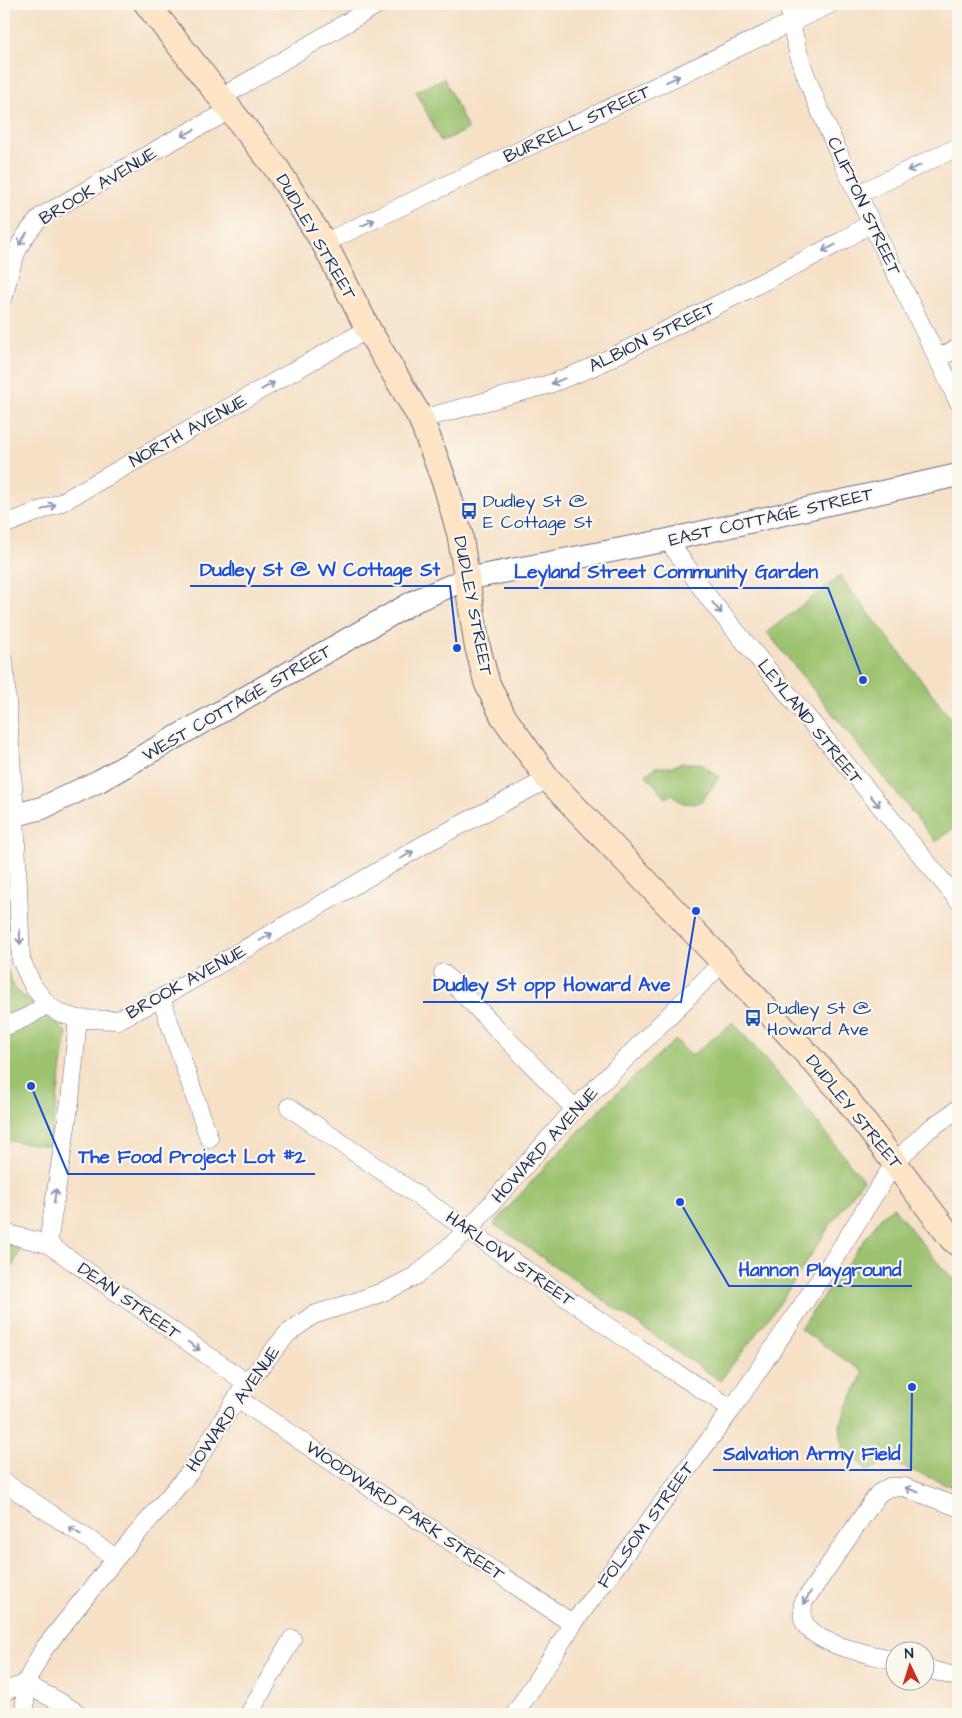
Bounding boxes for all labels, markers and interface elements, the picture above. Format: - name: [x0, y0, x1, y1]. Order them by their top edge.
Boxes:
- one-way arrow: [665, 73, 680, 83]
- street label: BURRELL STREET: [499, 79, 655, 169]
- one-way arrow: [180, 128, 195, 138]
- street label: CLIFTON STREET: [821, 133, 907, 280]
- street label: BROOK AVENUE: [34, 141, 162, 231]
- one-way arrow: [907, 164, 922, 173]
- street label: DUDLEY STREET: [270, 169, 363, 305]
- one-way arrow: [360, 217, 375, 227]
- one-way arrow: [17, 231, 27, 245]
- one-way arrow: [822, 244, 837, 253]
- street label: ALBION STREET: [584, 295, 720, 379]
- one-way arrow: [550, 377, 566, 386]
- one-way arrow: [260, 381, 275, 391]
- street label: NORTH AVENUE: [125, 388, 252, 474]
- street label: EAST COTTAGE STREET: [666, 481, 877, 553]
- place label: Dudley St @ E Cottage St: [483, 489, 593, 536]
- bus stop icon: Dudley St @ E Cottage St: [459, 501, 479, 521]
- one-way arrow: [41, 502, 56, 511]
- street label: DUDLEY STREET: [447, 534, 499, 679]
- callout: Dudley St @ W Cottage St: [190, 552, 450, 586]
- callout: Leyland Street Community Garden: [504, 554, 828, 588]
- text: Dudley St @ W Cottage St: [200, 557, 440, 585]
- text: Leyland Street Community Garden: [514, 559, 818, 587]
- one-way arrow: [711, 601, 722, 614]
- street label: WEST COTTAGE STREET: [138, 638, 337, 768]
- street label: LEYLAND STREET: [752, 654, 869, 791]
- one-way arrow: [870, 795, 881, 808]
- one-way arrow: [399, 849, 413, 859]
- one-way arrow: [15, 928, 24, 944]
- one-way arrow: [259, 931, 273, 941]
- street label: BROOK AVENUE: [122, 939, 251, 1025]
- callout: Dudley St opp Howard Ave: [423, 968, 681, 1002]
- text: Dudley St opp Howard Ave: [433, 972, 671, 1000]
- place label: Dudley St @ Howard Ave: [767, 996, 872, 1042]
- bus stop icon: Dudley St @ Howard Ave: [743, 1008, 763, 1028]
- street label: DUDLEY STREET: [800, 1049, 909, 1175]
- street label: HOWARD AVENUE: [486, 1081, 604, 1209]
- callout: The Food Project Lot #2: [68, 1140, 315, 1174]
- text: The Food Project Lot #2: [77, 1144, 306, 1171]
- one-way arrow: [50, 1189, 60, 1205]
- street label: HARLOW STREET: [441, 1205, 580, 1313]
- callout: Hannon Playground: [729, 1252, 912, 1286]
- street label: DEAN STREET: [72, 1256, 186, 1346]
- text: Hannon Playground: [738, 1257, 902, 1285]
- street label: HOWARD AVENUE: [180, 1341, 286, 1477]
- one-way arrow: [187, 1341, 201, 1351]
- street label: WOODWARD PARK STREET: [301, 1435, 510, 1587]
- callout: Salvation Army Field: [713, 1436, 911, 1470]
- text: Salvation Army Field: [722, 1441, 901, 1469]
- street label: FOLSOM STREET: [592, 1456, 701, 1593]
- one-way arrow: [905, 1485, 921, 1494]
- one-way arrow: [69, 1526, 83, 1536]
- one-way arrow: [802, 1591, 813, 1605]
- north arrow: [884, 1640, 934, 1690]
- text: N: [904, 1644, 914, 1664]

